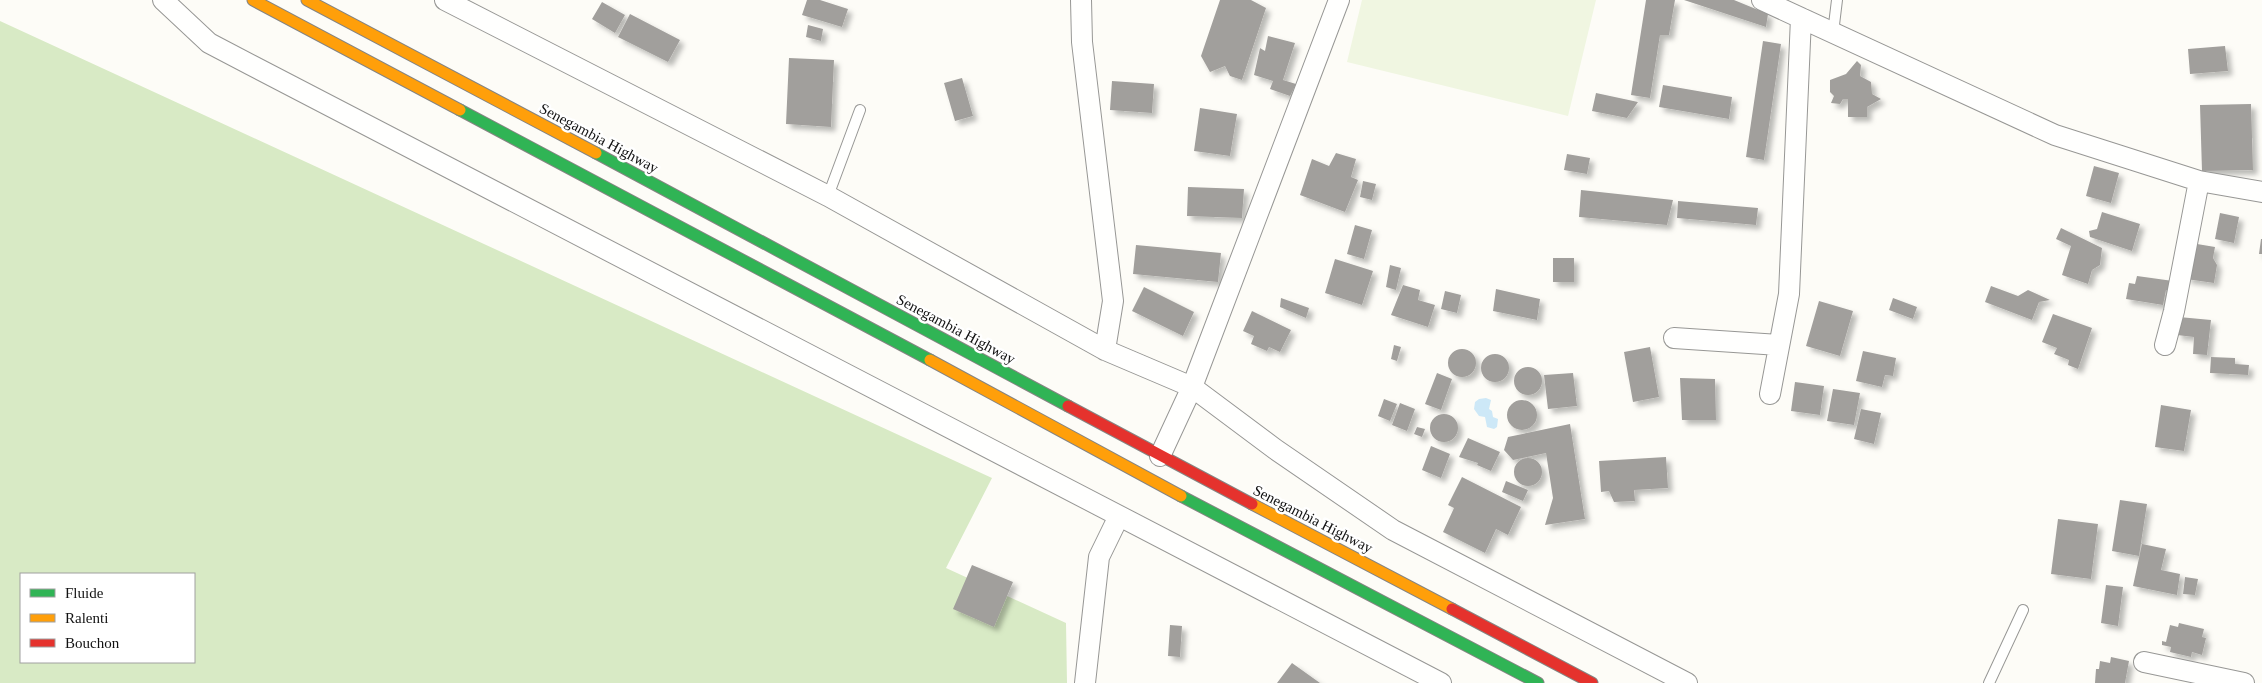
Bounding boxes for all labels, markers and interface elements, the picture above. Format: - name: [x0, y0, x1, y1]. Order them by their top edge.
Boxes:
- street label: Senegambia Highway: [537, 100, 661, 176]
- street label: Senegambia Highway: [894, 291, 1018, 367]
- street label: Senegambia Highway: [1251, 482, 1376, 556]
- legend: [20, 573, 195, 663]
- text: Fluide: [65, 585, 104, 601]
- text: Ralenti: [65, 610, 108, 626]
- text: Bouchon: [65, 635, 120, 651]

